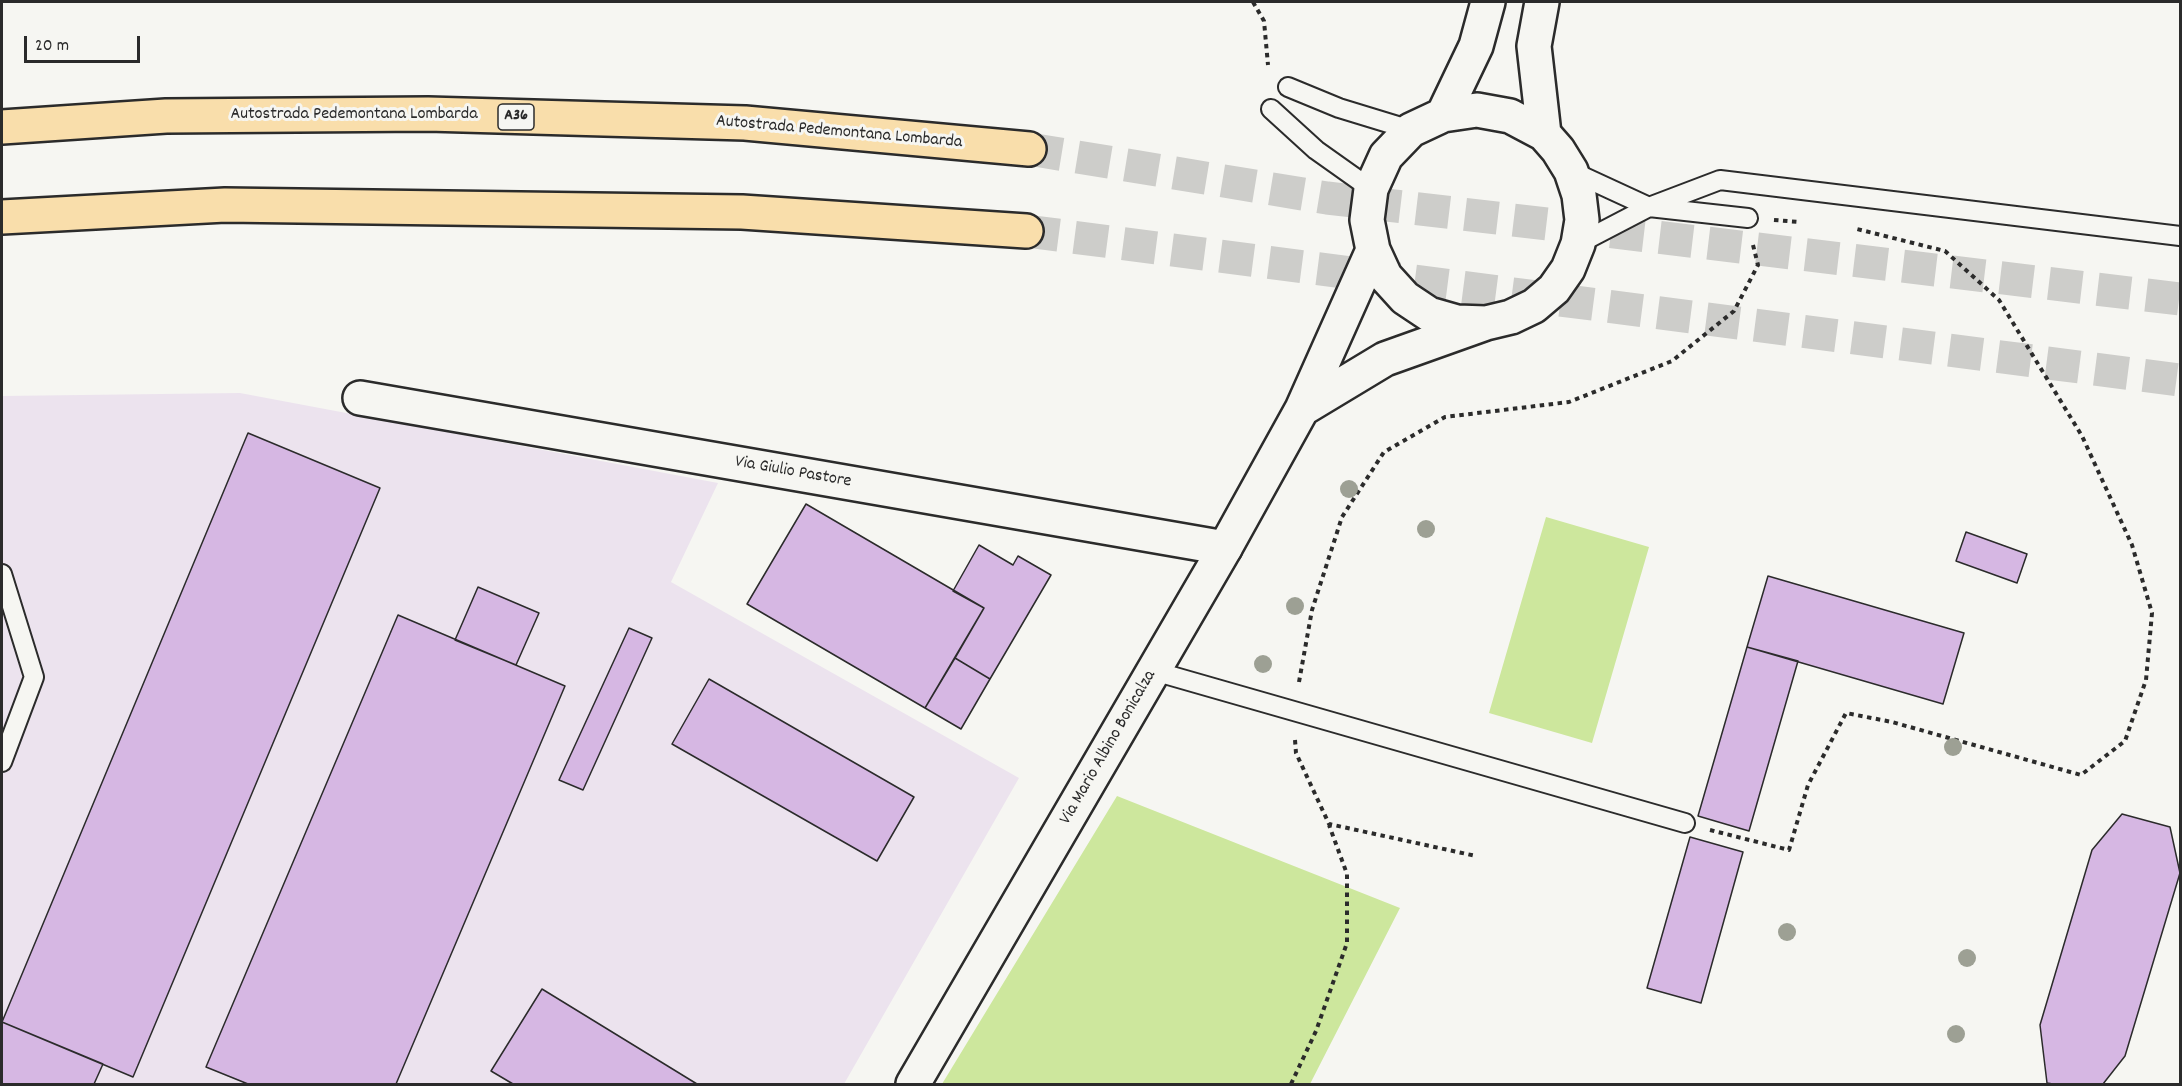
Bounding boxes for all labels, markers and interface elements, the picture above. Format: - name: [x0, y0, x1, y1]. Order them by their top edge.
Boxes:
- scale bar: [27, 24, 142, 62]
- text: 20 m: [35, 34, 69, 59]
- road number: A36: [498, 104, 534, 130]
- street label: Autostrada Pedemontana Lombarda: [230, 105, 478, 127]
- street label: Autostrada Pedemontana Lombarda: [715, 111, 963, 155]
- street label: Via Giulio Pastore: [733, 452, 853, 494]
- street label: Via Mario Albino Bonicalza: [1056, 667, 1162, 829]

